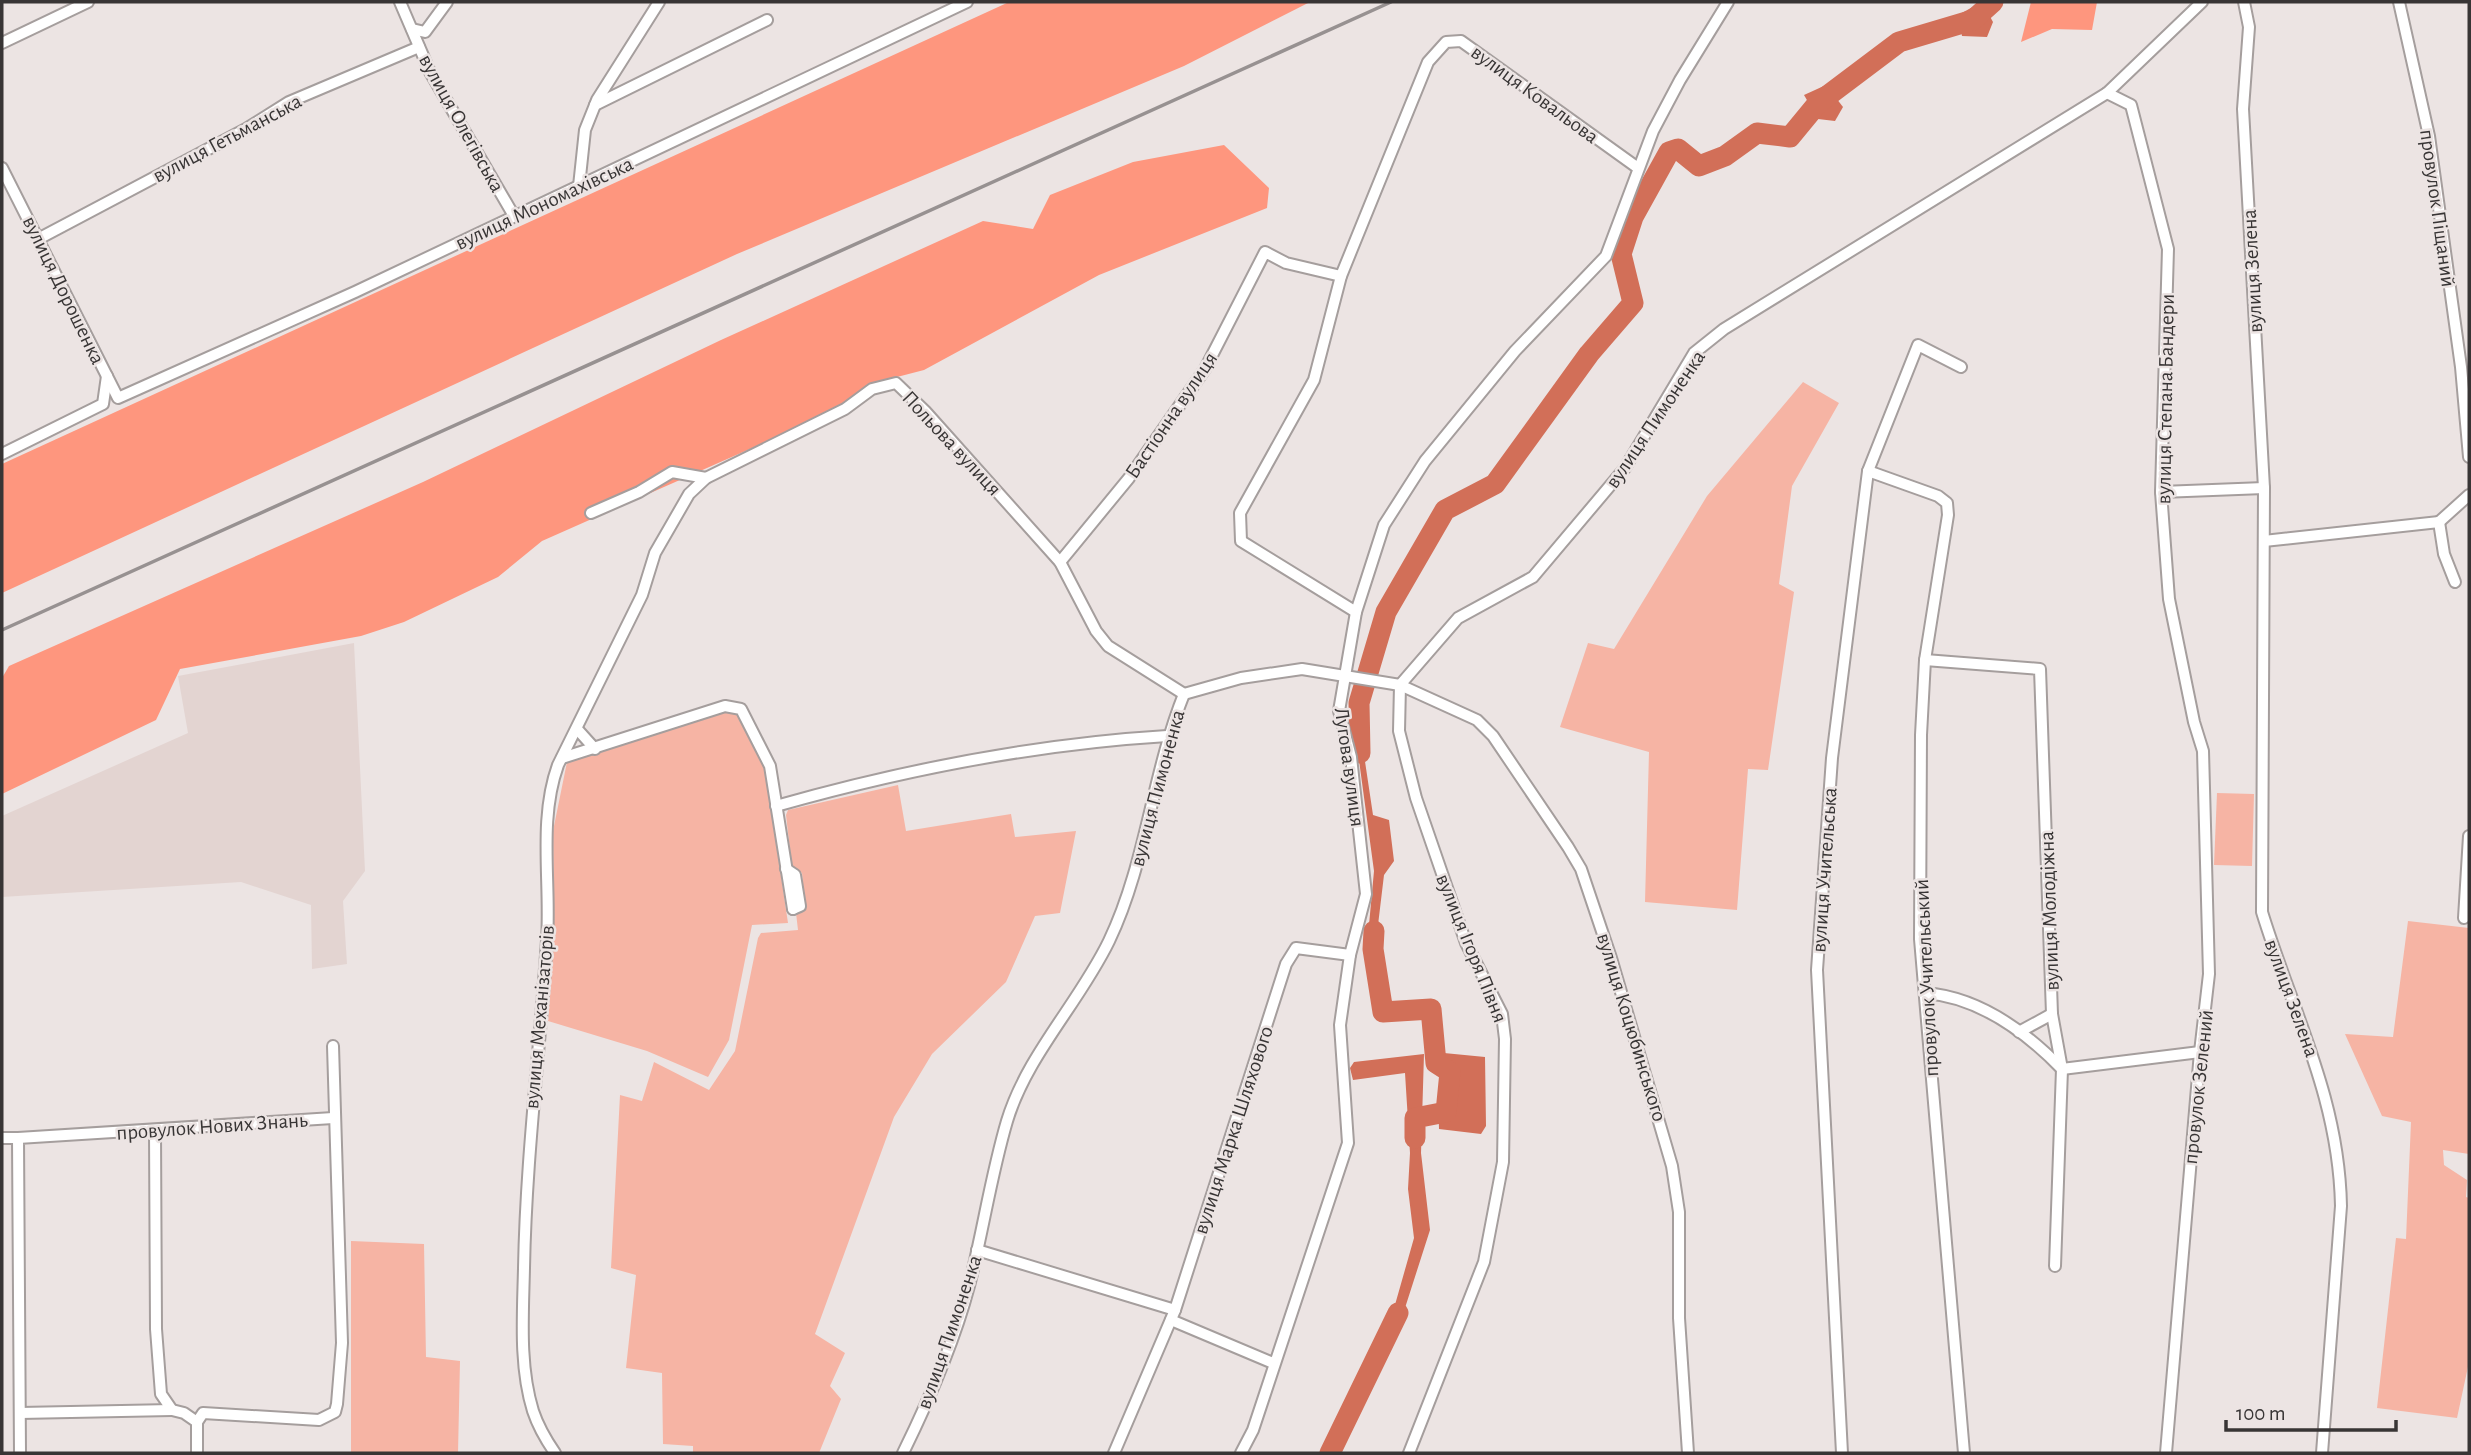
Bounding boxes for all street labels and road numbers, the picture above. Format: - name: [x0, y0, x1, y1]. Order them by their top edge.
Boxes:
- street label: вулиця Ковальова: [1467, 41, 1603, 148]
- street label: вулиця Олегівська: [415, 51, 508, 196]
- street label: вулиця Гетьманська: [149, 90, 306, 187]
- street label: провулок Піщаний: [2416, 128, 2459, 288]
- street label: вулиця Мономахівська: [452, 153, 637, 254]
- street label: вулиця Зелена: [2239, 208, 2266, 333]
- street label: вулиця Дорошенка: [19, 213, 109, 368]
- street label: вулиця Степана Бандери: [2153, 294, 2178, 504]
- street label: вулиця Пимоненка: [1602, 346, 1709, 492]
- street label: Бастіонна вулиця: [1121, 348, 1221, 482]
- street label: Польова вулиця: [898, 387, 1005, 500]
- street label: Лугова вулиця: [1331, 706, 1368, 828]
- street label: вулиця Пимоненка: [1126, 707, 1189, 869]
- street label: вулиця Учительська: [1808, 786, 1841, 953]
- street label: вулиця Молодіжна: [2036, 830, 2063, 991]
- street label: вулиця Ігоря Півня: [1432, 871, 1511, 1026]
- street label: провулок Учительський: [1911, 879, 1942, 1077]
- street label: вулиця Механізаторів: [521, 924, 558, 1110]
- street label: вулиця Коцюбинського: [1593, 930, 1670, 1124]
- street label: вулиця Зелена: [2260, 936, 2323, 1060]
- street label: провулок Зелений: [2180, 1009, 2217, 1166]
- street label: вулиця Марка Шляхового: [1190, 1024, 1277, 1237]
- street label: провулок Нових Знань: [116, 1109, 309, 1144]
- street label: вулиця Пимоненка: [913, 1252, 986, 1412]

